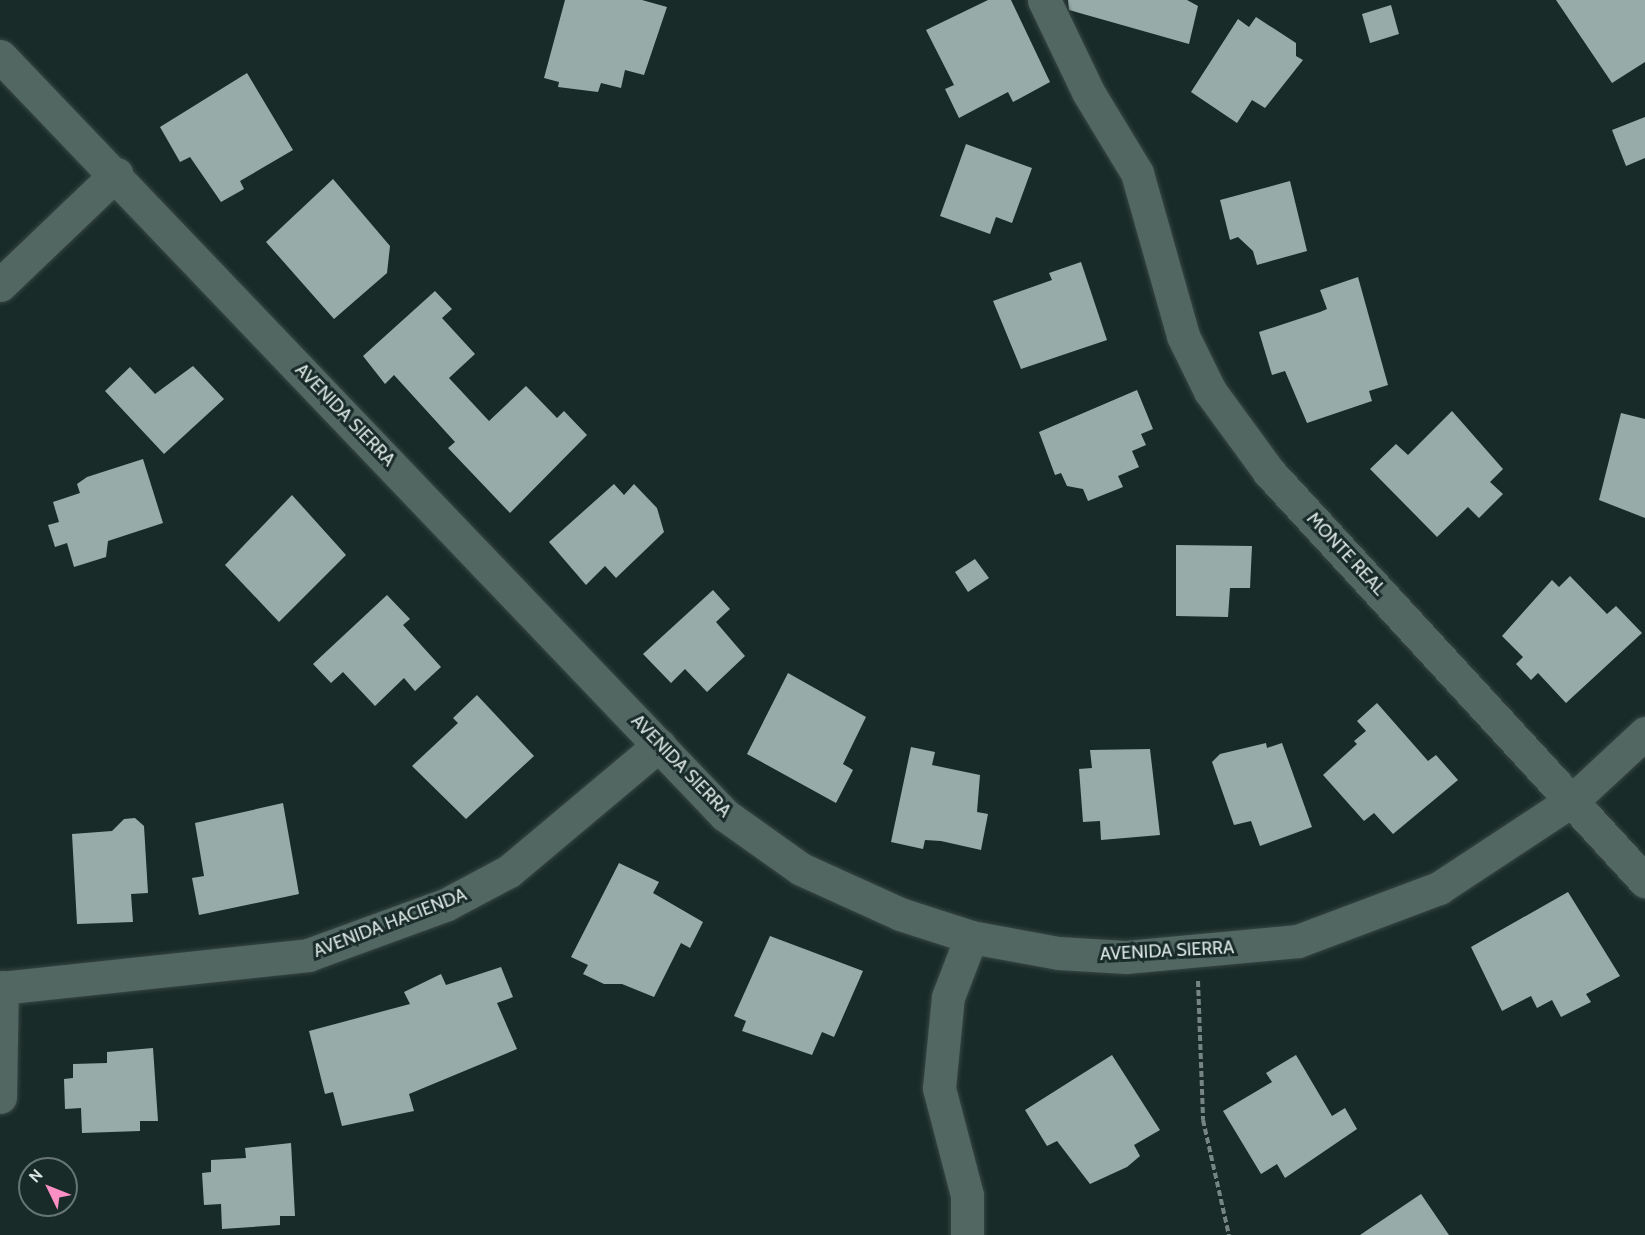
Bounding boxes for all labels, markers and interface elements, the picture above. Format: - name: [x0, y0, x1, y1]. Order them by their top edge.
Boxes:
- street label: AVENIDA SIERRA: [291, 359, 399, 471]
- street label: MONTE REAL: [1302, 508, 1390, 600]
- street label: AVENIDA SIERRA: [627, 710, 735, 822]
- street label: AVENIDA HACIENDA: [310, 884, 470, 962]
- street label: AVENIDA SIERRA: [1099, 937, 1235, 965]
- north arrow: [18, 1157, 78, 1217]
- text: N: [25, 1165, 47, 1186]

